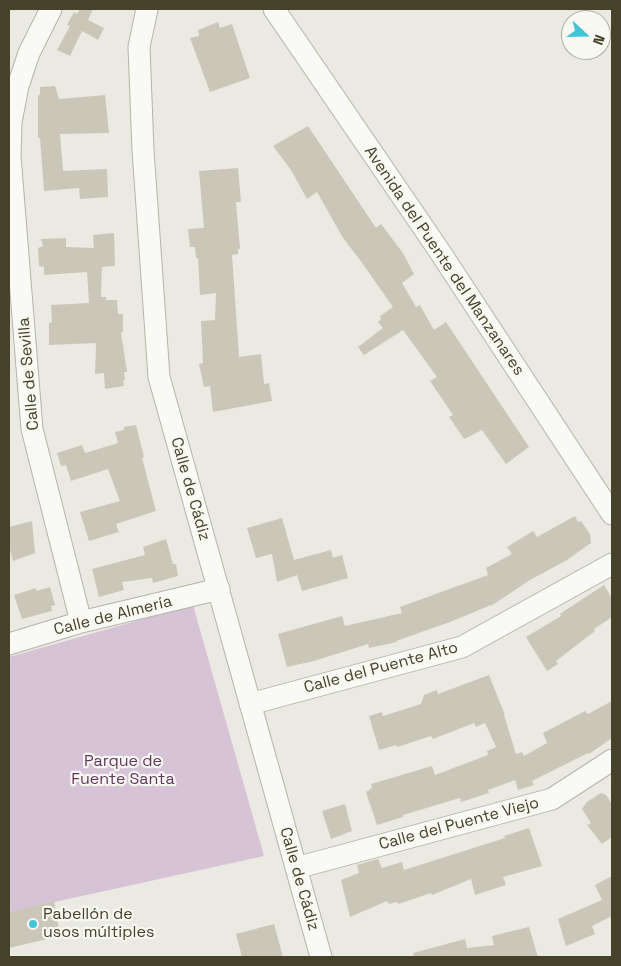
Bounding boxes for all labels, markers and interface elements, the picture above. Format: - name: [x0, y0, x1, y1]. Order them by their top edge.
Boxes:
- north arrow: [561, 10, 611, 60]
- text: N: [589, 32, 609, 48]
- street label: Avenida del Puente del Manzanares: [360, 143, 528, 379]
- street label: Calle de Sevilla: [14, 317, 44, 431]
- street label: Calle de Cádiz: [166, 435, 214, 543]
- street label: Calle de Almería: [52, 592, 174, 640]
- street label: Calle del Puente Alto: [302, 638, 460, 698]
- park label: Parque de Fuente Santa: [71, 752, 175, 790]
- street label: Calle del Puente Viejo: [377, 793, 541, 855]
- street label: Calle de Cádiz: [275, 825, 323, 933]
- place label: Pabellón de usos múltiples: [43, 905, 154, 943]
- marker: Pabellón de usos múltiples: [27, 918, 39, 930]

